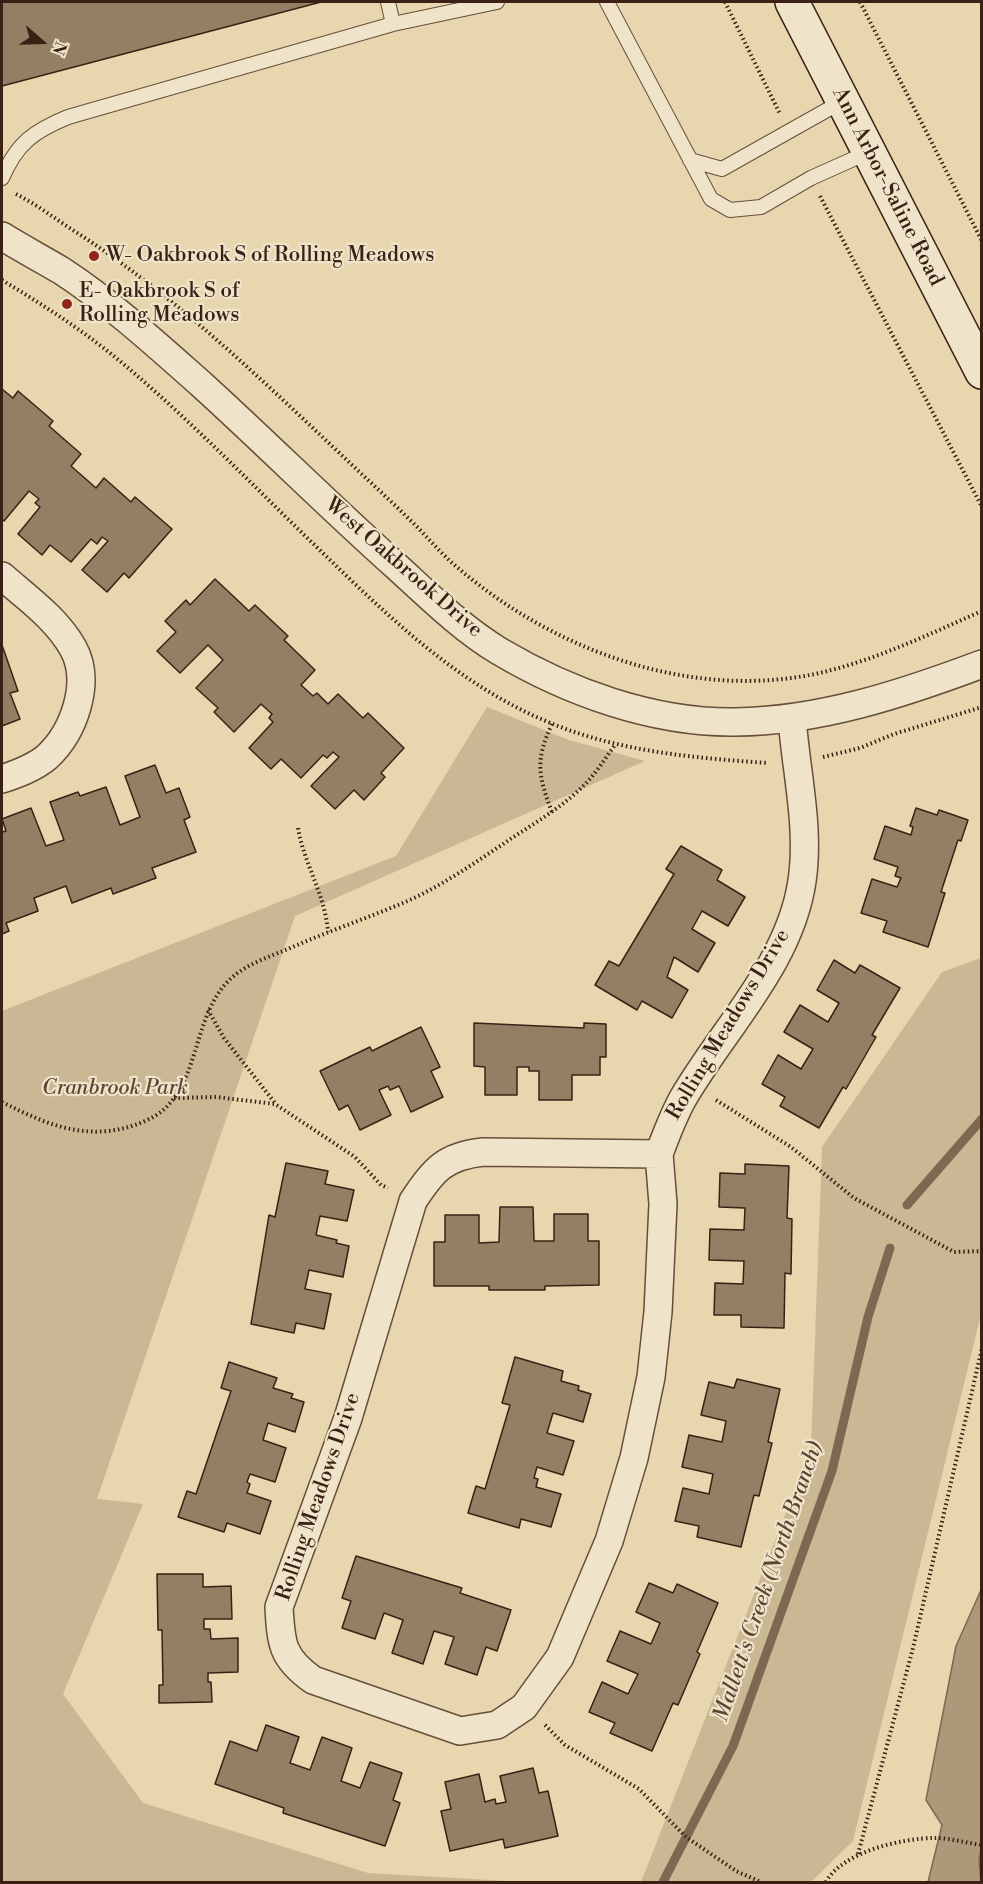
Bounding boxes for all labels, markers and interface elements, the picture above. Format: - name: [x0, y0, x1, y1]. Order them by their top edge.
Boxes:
- north arrow: [12, 12, 72, 72]
- text: N: [47, 39, 70, 58]
- street label: Ann Arbor-Saline Road: [826, 83, 948, 291]
- place label: W- Oakbrook S of Rolling Meadows: [106, 243, 434, 269]
- marker: W- Oakbrook S of Rolling Meadows: [87, 249, 101, 263]
- place label: E- Oakbrook S of Rolling Meadows: [79, 279, 239, 329]
- marker: E- Oakbrook S of Rolling Meadows: [60, 297, 74, 311]
- street label: West Oakbrook Drive: [319, 493, 487, 643]
- street label: Rolling Meadows Drive: [662, 925, 796, 1125]
- park label: Cranbrook Park: [42, 1076, 188, 1102]
- street label: Rolling Meadows Drive: [272, 1390, 366, 1604]
- water label: Mallett's Creek (North Branch): [709, 1439, 829, 1725]

